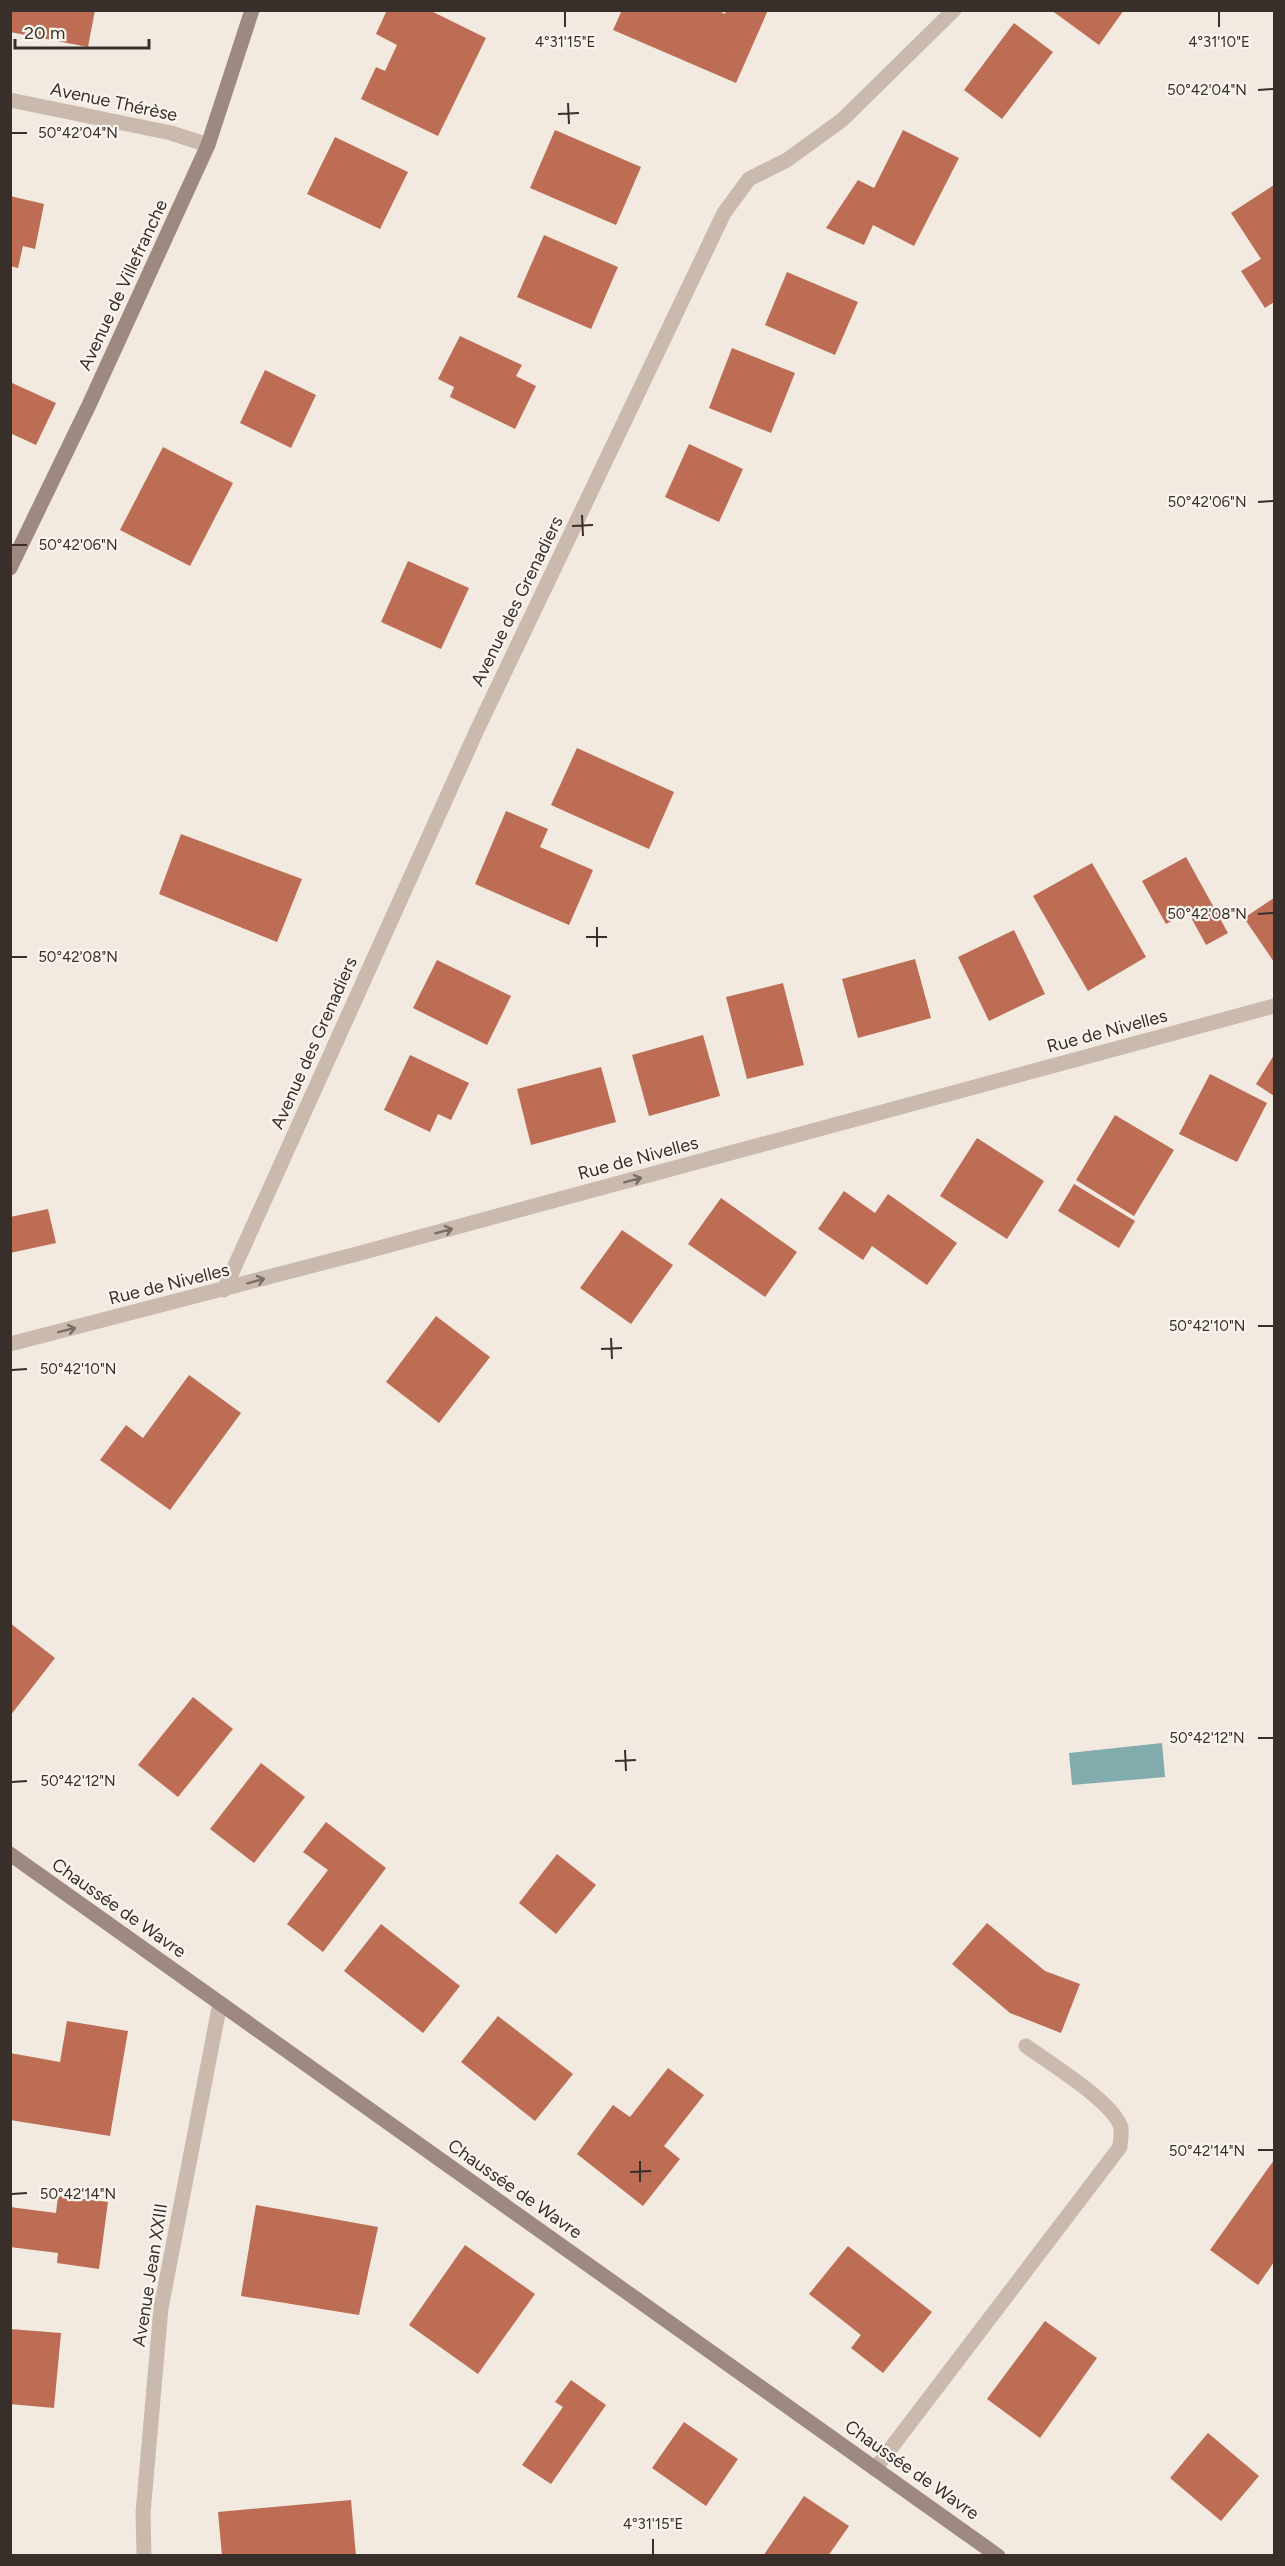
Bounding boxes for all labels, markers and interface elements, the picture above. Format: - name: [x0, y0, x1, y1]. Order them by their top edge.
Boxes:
- scale bar: [15, 12, 148, 50]
- text: 20 m: [24, 22, 65, 44]
- text: 4°31'15"E: [535, 33, 595, 51]
- text: 4°31'10"E: [1188, 33, 1250, 51]
- street label: Avenue Thérèse: [48, 78, 180, 126]
- text: 50°42'04"N: [1167, 81, 1247, 99]
- text: 50°42'04"N: [38, 124, 118, 142]
- street label: Avenue de Villefranche: [74, 196, 172, 374]
- text: 50°42'06"N: [1168, 493, 1247, 511]
- street label: Avenue des Grenadiers: [466, 512, 568, 690]
- text: 50°42'06"N: [39, 536, 118, 554]
- text: 50°42'08"N: [1167, 905, 1247, 923]
- text: 50°42'08"N: [38, 948, 118, 966]
- street label: Avenue des Grenadiers: [266, 953, 362, 1133]
- street label: Rue de Nivelles: [1044, 1004, 1170, 1058]
- street label: Rue de Nivelles: [575, 1131, 701, 1185]
- one-way arrow: [623, 1173, 642, 1185]
- one-way arrow: [434, 1224, 453, 1236]
- street label: Rue de Nivelles: [106, 1258, 232, 1310]
- one-way arrow: [246, 1275, 265, 1287]
- text: 50°42'10"N: [1169, 1317, 1245, 1335]
- one-way arrow: [57, 1324, 76, 1335]
- text: 50°42'10"N: [40, 1360, 116, 1378]
- text: 50°42'12"N: [1169, 1729, 1245, 1747]
- text: 50°42'12"N: [40, 1772, 116, 1790]
- street label: Chaussée de Wavre: [48, 1853, 190, 1963]
- street label: Chaussée de Wavre: [444, 2134, 586, 2244]
- text: 50°42'14"N: [1169, 2142, 1245, 2160]
- text: 50°42'14"N: [40, 2185, 116, 2203]
- street label: Avenue Jean XXIII: [128, 2202, 172, 2348]
- street label: Chaussée de Wavre: [841, 2415, 983, 2525]
- text: 4°31'15"E: [623, 2515, 683, 2533]

